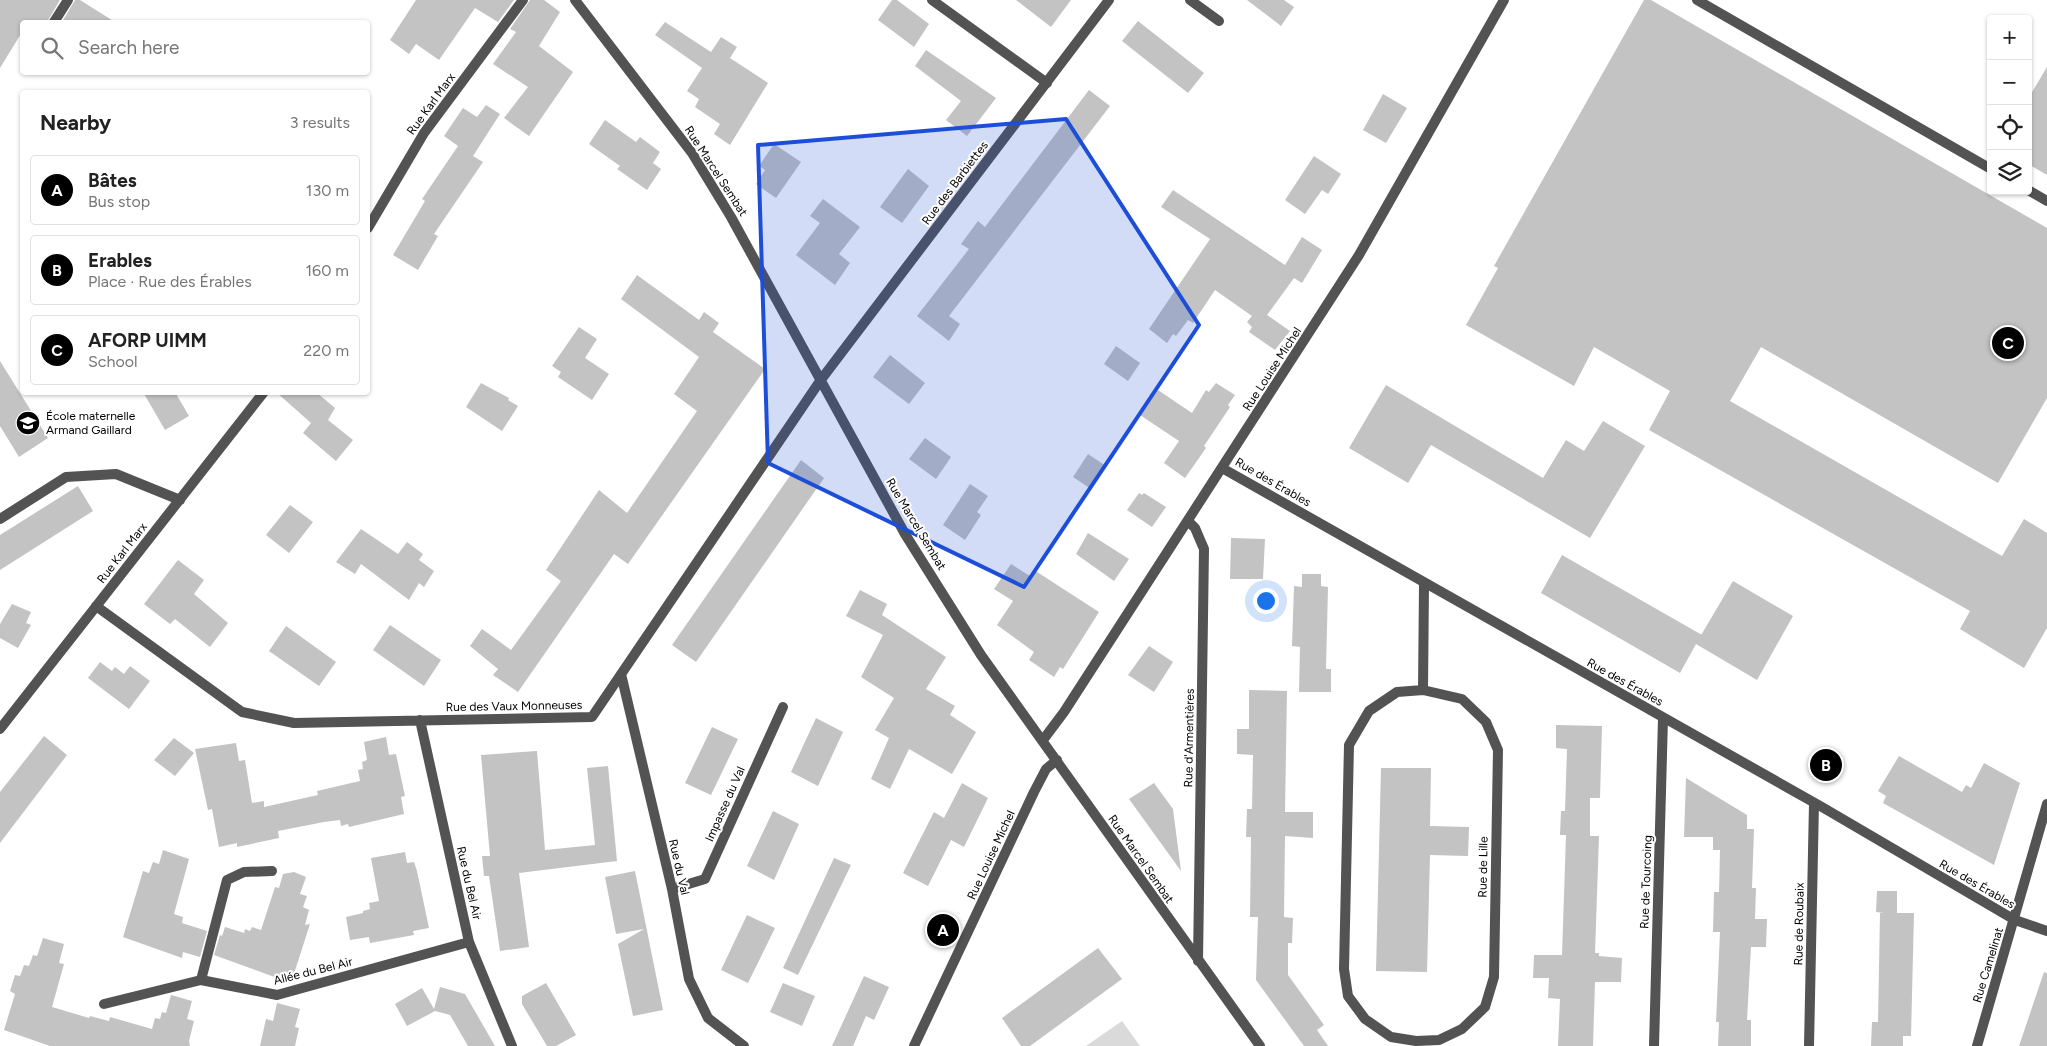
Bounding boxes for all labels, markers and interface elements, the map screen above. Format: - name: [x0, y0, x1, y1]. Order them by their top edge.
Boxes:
- map controls: [1987, 15, 2032, 195]
- button: +: [1987, 15, 2032, 60]
- search box: [20, 20, 370, 75]
- icon: search: [38, 34, 66, 62]
- text: Search here: [78, 36, 180, 59]
- button: −: [1987, 60, 2032, 105]
- street label: Rue Karl Marx: [404, 70, 458, 138]
- button: locate: [1987, 105, 2032, 150]
- text: Nearby: [40, 110, 111, 135]
- text: 3 results: [290, 113, 350, 132]
- street label: Rue Marcel Sembat: [682, 123, 751, 219]
- street label: Rue des Barbiettes: [919, 138, 991, 228]
- button: layers: [1987, 150, 2032, 195]
- text: Bâtes: [88, 169, 137, 192]
- text: A: [51, 181, 63, 200]
- text: 130 m: [306, 181, 349, 200]
- text: Bus stop: [88, 192, 150, 211]
- text: Erables: [88, 249, 152, 272]
- text: B: [52, 261, 62, 280]
- text: 160 m: [306, 261, 349, 280]
- text: Place · Rue des Érables: [88, 272, 252, 291]
- pin: C: [1992, 324, 2024, 362]
- street label: Rue Louise Michel: [1240, 325, 1304, 413]
- text: AFORP UIMM: [88, 329, 207, 352]
- text: C: [51, 341, 63, 360]
- text: 220 m: [303, 341, 349, 360]
- text: School: [88, 352, 138, 371]
- place label: École maternelle Armand Gaillard: [46, 409, 136, 437]
- school or university icon: École maternelle Armand Gaillard: [15, 410, 41, 436]
- street label: Rue des Érables: [1233, 455, 1314, 510]
- street label: Rue Marcel Sembat: [883, 476, 949, 573]
- street label: Rue Karl Marx: [94, 520, 150, 586]
- your location: [1253, 588, 1279, 614]
- street label: Rue des Érables: [1584, 655, 1666, 709]
- street label: Rue d'Armentières: [1181, 688, 1197, 788]
- street label: Rue des Vaux Monneuses: [446, 698, 583, 714]
- pin: B: [1810, 746, 1842, 784]
- street label: Impasse du Val: [702, 764, 748, 844]
- street label: Rue Louise Michel: [964, 808, 1018, 902]
- street label: Rue Marcel Sembat: [1105, 812, 1177, 906]
- street label: Rue de Tourcoing: [1637, 835, 1655, 929]
- street label: Rue de Lille: [1475, 836, 1491, 898]
- street label: Rue du Val: [666, 838, 692, 896]
- street label: Rue du Bel Air: [454, 845, 484, 921]
- street label: Rue des Érables: [1937, 857, 2018, 912]
- street label: Rue de Roubaix: [1791, 882, 1807, 966]
- pin: A: [927, 911, 959, 949]
- street label: Rue Camelinat: [1970, 925, 2006, 1004]
- street label: Allée du Bel Air: [272, 954, 354, 988]

